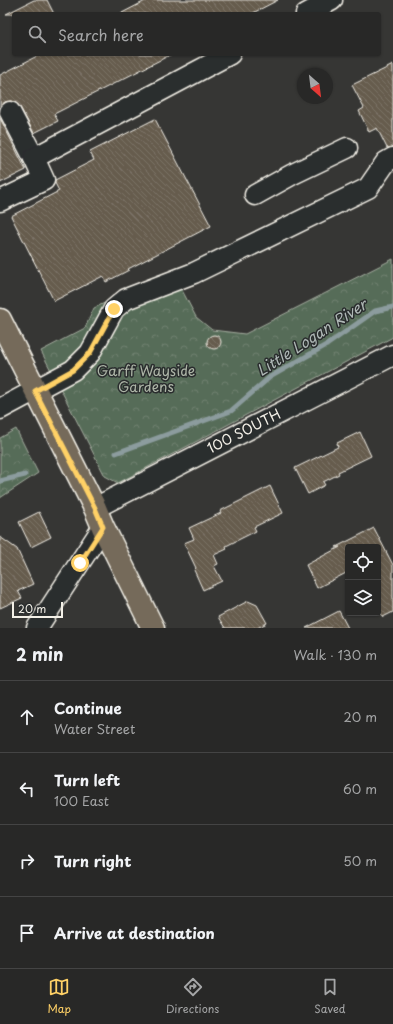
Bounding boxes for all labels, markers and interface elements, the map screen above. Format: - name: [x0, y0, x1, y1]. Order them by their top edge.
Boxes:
- search box: [12, 12, 381, 56]
- icon: search: [26, 23, 48, 45]
- text: Search here: [58, 23, 144, 46]
- north arrow: [297, 68, 333, 104]
- water label: Little Logan River: [252, 291, 373, 381]
- route end: [105, 300, 123, 318]
- park label: Garff Wayside Gardens: [97, 360, 195, 397]
- street label: 100 SOUTH: [203, 403, 284, 458]
- map controls: [345, 544, 381, 616]
- button: locate: [345, 544, 381, 580]
- route start: [71, 554, 89, 572]
- button: layers: [345, 580, 381, 616]
- scale bar: [12, 600, 63, 619]
- text: 20 m: [18, 600, 46, 617]
- text: 2 min: [16, 641, 63, 667]
- text: Walk · 130 m: [294, 645, 377, 664]
- text: Continue: [54, 696, 122, 719]
- icon: ahead: [16, 706, 38, 728]
- text: 20 m: [343, 707, 377, 726]
- text: Water Street: [54, 719, 135, 738]
- text: Turn left: [54, 768, 120, 791]
- icon: left: [16, 778, 38, 800]
- text: 60 m: [343, 779, 377, 798]
- text: 100 East: [54, 791, 109, 810]
- text: Turn right: [54, 849, 131, 872]
- icon: right: [16, 850, 38, 872]
- text: 50 m: [343, 851, 377, 870]
- text: Arrive at destination: [54, 921, 215, 944]
- icon: arrive: [16, 922, 38, 944]
- tab: Map: [47, 976, 71, 1017]
- tab: Directions: [166, 976, 219, 1017]
- tab: Saved: [314, 976, 346, 1017]

